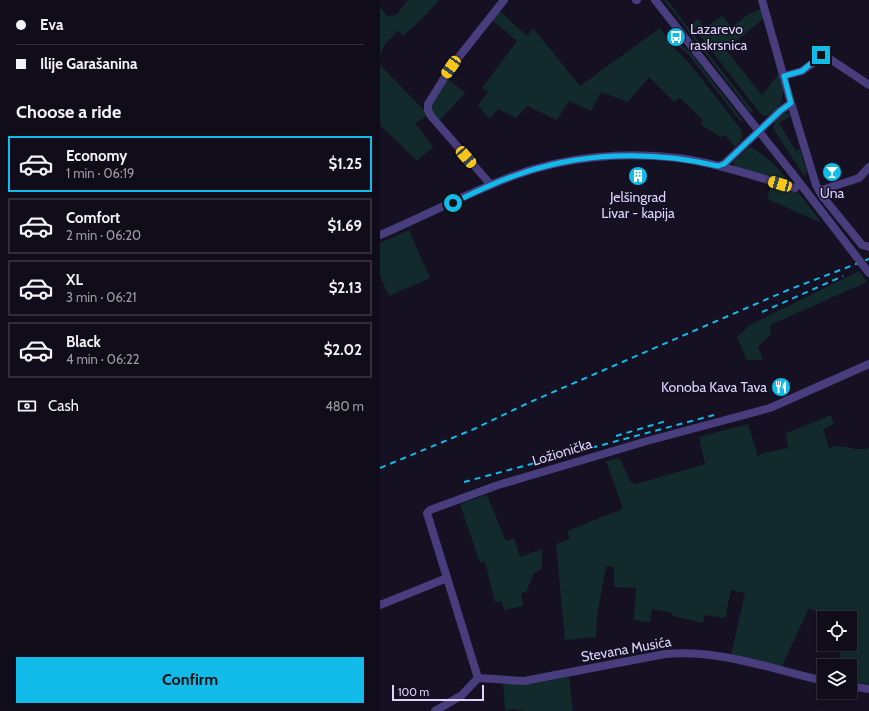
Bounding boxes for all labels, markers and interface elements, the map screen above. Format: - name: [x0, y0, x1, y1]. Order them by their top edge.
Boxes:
- text: Eva: [40, 16, 63, 34]
- place label: Lazarevo raskrsnica: [690, 20, 747, 54]
- bus stop icon: Lazarevo raskrsnica: [665, 26, 687, 48]
- route end: [812, 46, 830, 64]
- car: [439, 54, 463, 80]
- text: Ilije Garašanina: [40, 55, 138, 73]
- text: Choose a ride: [16, 101, 121, 123]
- car: [454, 144, 478, 170]
- icon: car: [18, 146, 54, 182]
- text: Economy: [66, 147, 127, 165]
- text: $1.25: [328, 155, 362, 173]
- bar icon: Una: [821, 161, 843, 183]
- text: 1 min · 06:19: [66, 165, 134, 181]
- building icon: Jelšingrad Livar - kapija: [627, 165, 649, 187]
- car: [767, 175, 793, 193]
- place label: Una: [820, 184, 845, 202]
- place label: Jelšingrad Livar - kapija: [601, 188, 675, 222]
- route start: [444, 194, 462, 212]
- icon: car: [18, 208, 54, 244]
- text: Comfort: [66, 209, 120, 227]
- text: $1.69: [328, 217, 362, 235]
- text: 2 min · 06:20: [66, 227, 141, 243]
- icon: car: [18, 270, 54, 306]
- text: XL: [66, 271, 83, 289]
- text: $2.13: [329, 279, 362, 297]
- text: 3 min · 06:21: [66, 289, 137, 305]
- icon: car: [18, 332, 54, 368]
- text: Black: [66, 333, 101, 351]
- text: $2.02: [324, 341, 362, 359]
- text: 4 min · 06:22: [66, 351, 140, 367]
- restaurant icon: Konoba Kava Tava: [770, 376, 792, 398]
- place label: Konoba Kava Tava: [661, 378, 767, 396]
- icon: cash: [16, 395, 38, 417]
- text: Cash: [48, 397, 79, 415]
- text: 480 m: [325, 398, 364, 414]
- street label: Ložionička: [530, 434, 594, 470]
- map controls: [817, 611, 857, 699]
- button: locate: [817, 611, 857, 651]
- street label: Stevana Musića: [579, 632, 673, 666]
- button: Confirm: [16, 657, 364, 703]
- button: layers: [817, 659, 857, 699]
- scale bar: [392, 683, 484, 702]
- text: 100 m: [398, 685, 429, 699]

